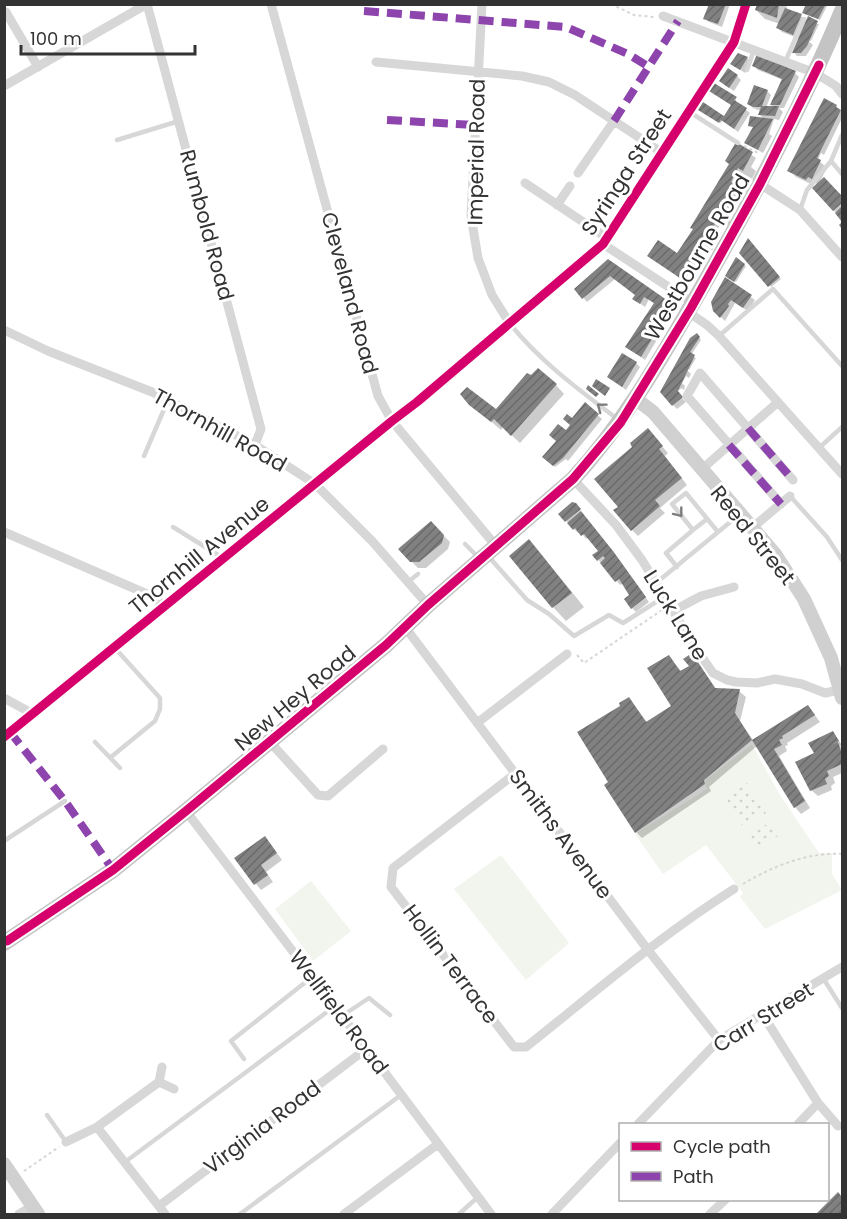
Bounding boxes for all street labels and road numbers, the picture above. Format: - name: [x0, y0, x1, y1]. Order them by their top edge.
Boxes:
- street label: Imperial Road: [460, 78, 492, 226]
- street label: Syringa Street: [574, 103, 678, 241]
- street label: Rumbold Road: [173, 146, 241, 304]
- street label: Westbourne Road: [638, 168, 756, 346]
- street label: Cleveland Road: [314, 209, 386, 377]
- street label: Thornhill Road: [148, 381, 292, 479]
- street label: Reed Street: [704, 479, 802, 591]
- street label: Thornhill Avenue: [123, 489, 275, 621]
- street label: Luck Lane: [637, 564, 715, 666]
- street label: New Hey Road: [228, 639, 362, 757]
- street label: Smiths Avenue: [503, 763, 619, 905]
- street label: Hollin Terrace: [397, 898, 505, 1030]
- street label: Wellfield Road: [283, 944, 395, 1080]
- street label: Carr Street: [707, 975, 819, 1059]
- street label: Virginia Road: [198, 1073, 326, 1181]

